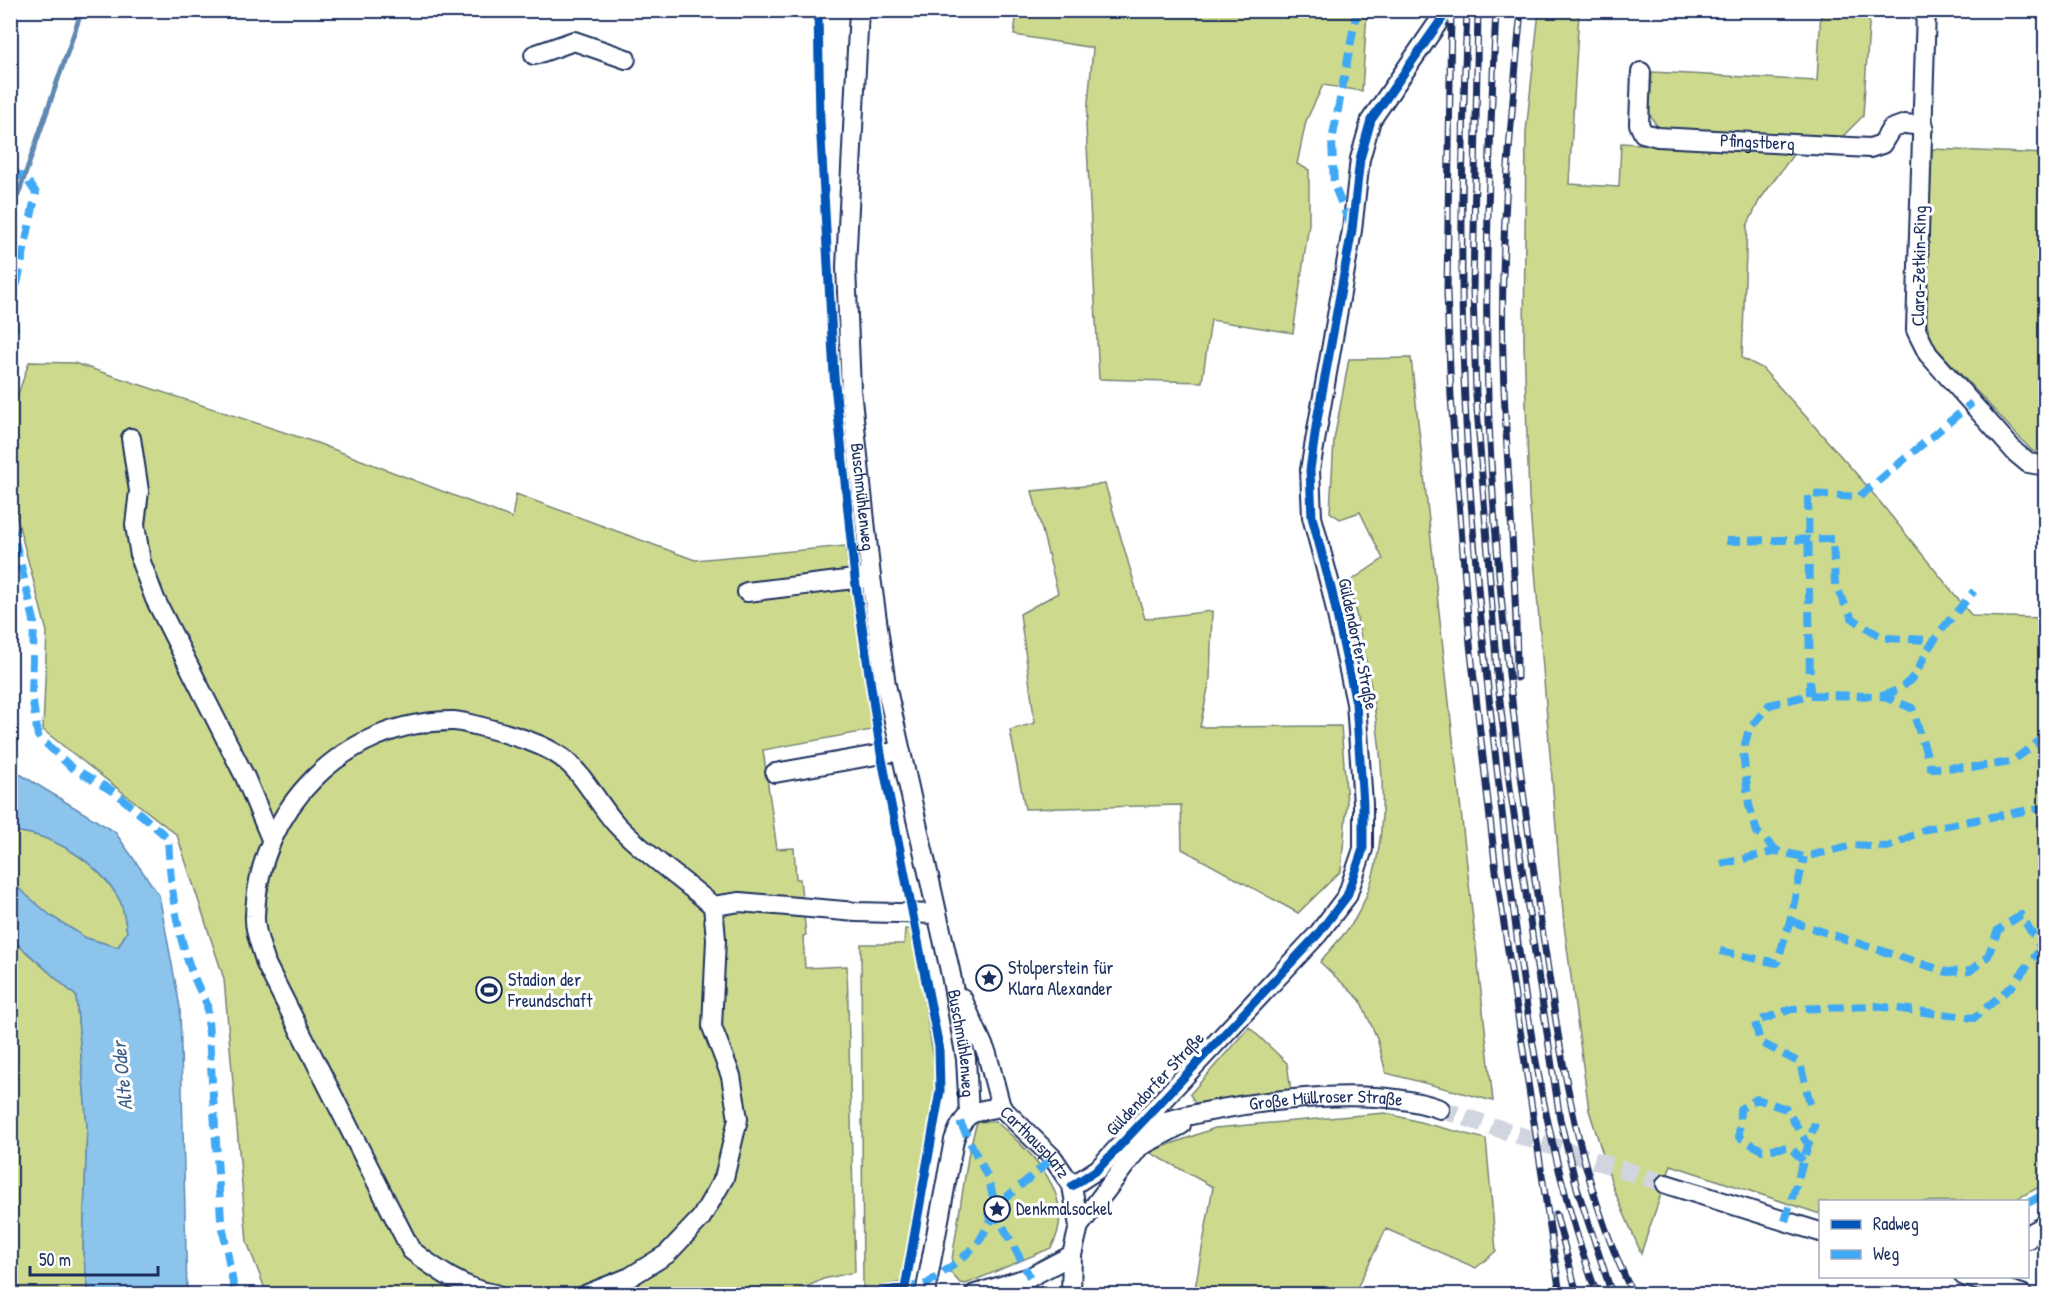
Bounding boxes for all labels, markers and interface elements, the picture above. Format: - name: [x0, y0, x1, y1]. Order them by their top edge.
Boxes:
- street label: Pfingstberg: [1720, 127, 1795, 156]
- street label: Clara-Zetkin-Ring: [1905, 205, 1932, 327]
- street label: Buschmühlenweg: [845, 442, 881, 552]
- street label: Güldendorfer Straße: [1332, 576, 1385, 712]
- place label: Stolperstein für Klara Alexander: [1008, 955, 1114, 1001]
- place icon: Stolperstein für Klara Alexander: [974, 963, 1004, 993]
- place label: Stadion der Freundschaft: [507, 967, 593, 1013]
- sports icon: Stadion der Freundschaft: [474, 975, 504, 1005]
- street label: Buschmühlenweg: [942, 988, 981, 1098]
- street label: Güldendorfer Straße: [1100, 1026, 1209, 1141]
- water label: Alte Oder: [104, 1038, 139, 1112]
- street label: Große Müllroser Straße: [1247, 1083, 1405, 1116]
- street label: Carthausplatz: [995, 1100, 1076, 1183]
- place icon: Denkmalsockel: [982, 1194, 1012, 1224]
- place label: Denkmalsockel: [1016, 1196, 1112, 1221]
- legend: [1819, 1200, 2029, 1278]
- text: Radweg: [1873, 1211, 1919, 1236]
- scale bar: [30, 1239, 158, 1277]
- text: Weg: [1873, 1241, 1899, 1266]
- text: 50 m: [39, 1247, 71, 1272]

